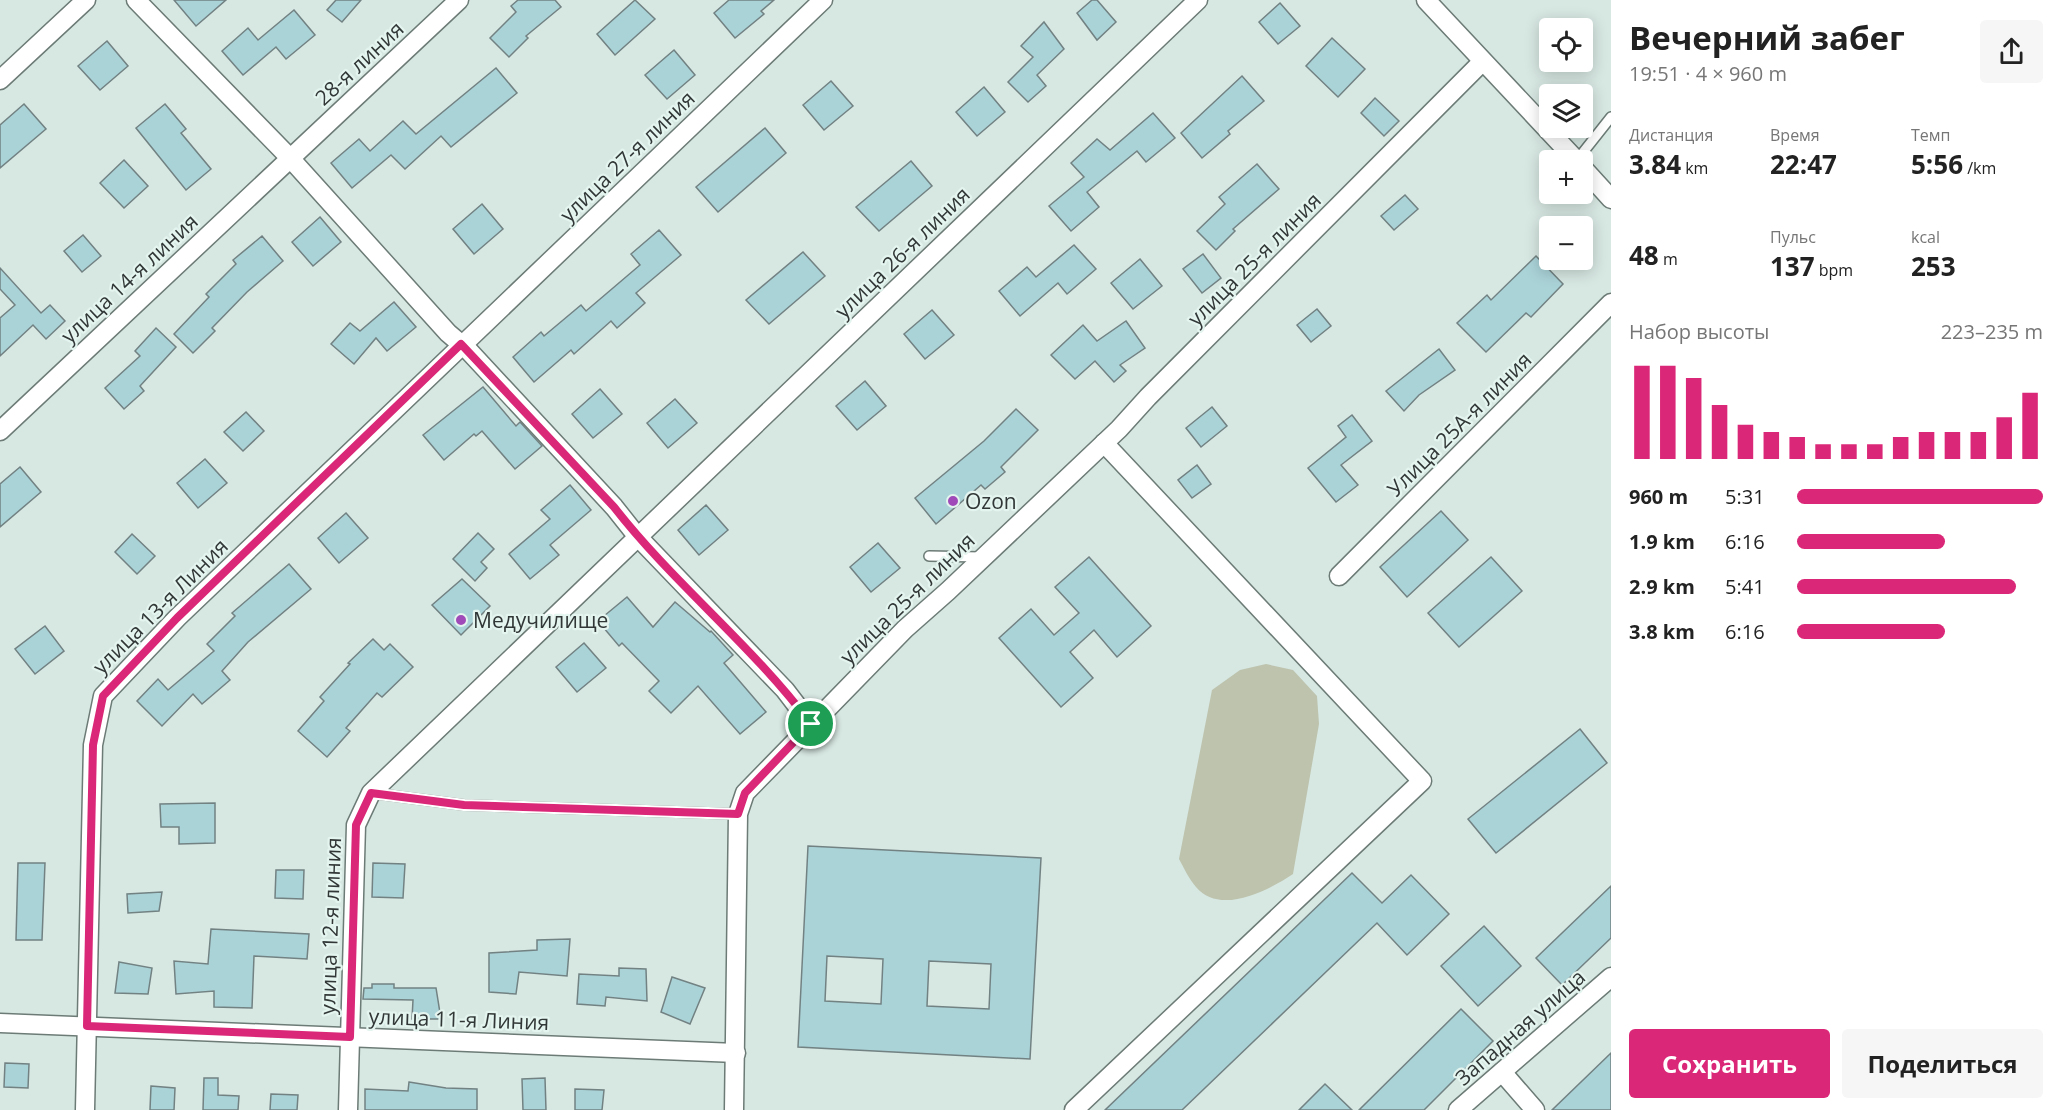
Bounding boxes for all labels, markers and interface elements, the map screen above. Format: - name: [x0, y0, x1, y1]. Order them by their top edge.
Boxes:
- street label: 28-я линия: [309, 15, 409, 111]
- text: Вечерний забег: [1629, 15, 1905, 60]
- map controls: [1539, 18, 1593, 270]
- button: locate: [1539, 18, 1593, 72]
- button: share: [1980, 20, 2043, 83]
- text: 19:51 · 4 × 960 m: [1629, 60, 1787, 87]
- street label: улица 27-я линия: [553, 84, 701, 228]
- button: layers: [1539, 84, 1593, 138]
- text: Дистанция: [1629, 124, 1713, 146]
- text: Время: [1770, 124, 1820, 146]
- text: Темп: [1911, 124, 1950, 146]
- text: 3.84: [1629, 146, 1681, 182]
- text: 22:47: [1770, 146, 1837, 182]
- text: 5:56: [1911, 146, 1963, 182]
- button: +: [1539, 150, 1593, 204]
- text: km: [1681, 157, 1708, 179]
- text: /km: [1963, 157, 1996, 179]
- street label: улица 26-я линия: [828, 180, 976, 324]
- street label: улица 25-я линия: [1181, 186, 1327, 332]
- street label: улица 14-я линия: [54, 207, 204, 349]
- button: −: [1539, 216, 1593, 270]
- text: Пульс: [1770, 226, 1816, 248]
- text: kcal: [1911, 226, 1940, 248]
- text: 48: [1629, 237, 1659, 273]
- text: m: [1659, 248, 1678, 270]
- text: 137: [1770, 248, 1815, 284]
- text: 253: [1911, 248, 1956, 284]
- text: bpm: [1815, 259, 1853, 281]
- text: Набор высоты: [1629, 318, 1769, 345]
- text: 223–235 m: [1941, 318, 2043, 345]
- street label: Улица 25А-я линия: [1381, 346, 1537, 502]
- text: 960 m: [1629, 483, 1688, 510]
- text: 5:31: [1725, 483, 1765, 510]
- place label: Ozon: [965, 487, 1017, 515]
- marker: Ozon: [946, 494, 960, 508]
- street label: улица 25-я линия: [833, 526, 981, 670]
- text: 1.9 km: [1629, 528, 1695, 555]
- text: 6:16: [1725, 528, 1765, 555]
- street label: улица 13-я Линия: [86, 532, 234, 680]
- text: 2.9 km: [1629, 573, 1695, 600]
- text: 5:41: [1725, 573, 1765, 600]
- place label: Медучилище: [473, 606, 608, 634]
- marker: Медучилище: [454, 613, 468, 627]
- text: 3.8 km: [1629, 618, 1695, 645]
- text: 6:16: [1725, 618, 1765, 645]
- pin: [785, 698, 836, 749]
- icon: arrive: [794, 707, 827, 740]
- street label: улица 12-я линия: [313, 837, 347, 1015]
- street label: Западная улица: [1449, 963, 1591, 1091]
- street label: улица 11-я Линия: [368, 1002, 550, 1036]
- button: Сохранить: [1629, 1029, 1830, 1098]
- button: Поделиться: [1842, 1029, 2043, 1098]

